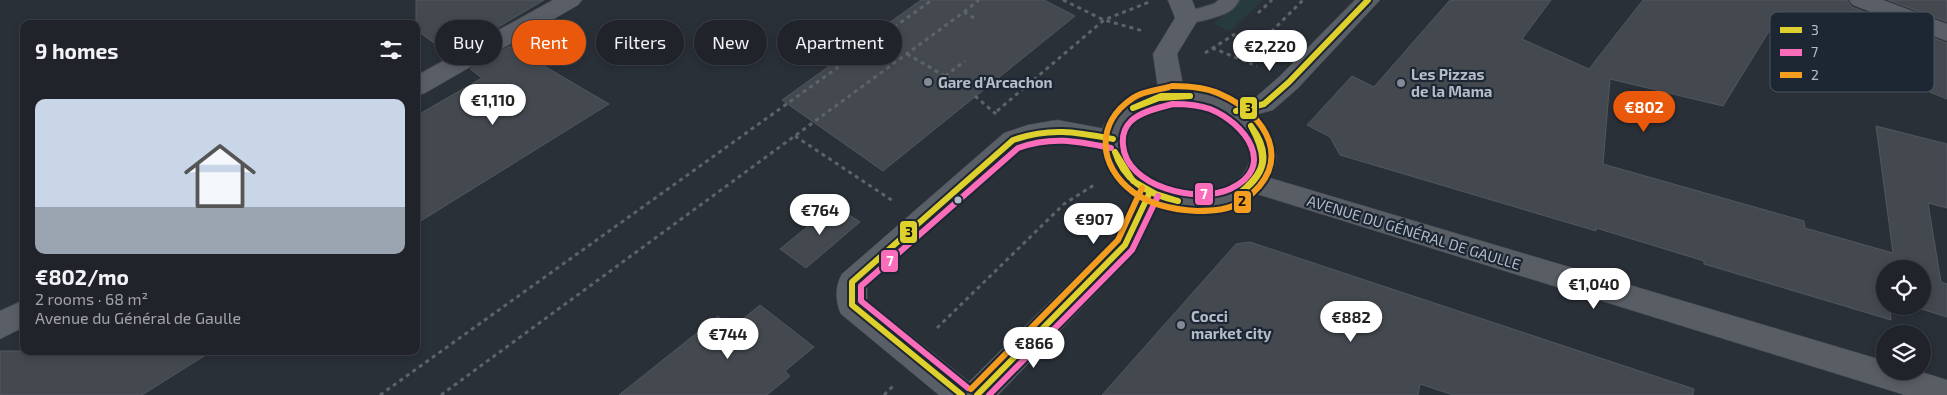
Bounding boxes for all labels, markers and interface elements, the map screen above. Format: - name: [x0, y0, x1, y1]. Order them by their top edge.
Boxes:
- legend: [1770, 12, 1934, 92]
- chip: Buy: [435, 20, 502, 65]
- chip: Rent: [512, 20, 586, 65]
- chip: Filters: [596, 20, 684, 65]
- chip: New: [694, 20, 767, 65]
- chip: Apartment: [777, 20, 902, 65]
- text: 3: [1811, 21, 1819, 38]
- pin: €2,220: [1229, 30, 1311, 72]
- icon: filters: [377, 36, 405, 64]
- text: €2,220: [1244, 36, 1296, 55]
- text: 9 homes: [35, 38, 118, 63]
- text: 7: [1811, 43, 1818, 60]
- place label: Les Pizzas de la Mama: [1411, 65, 1492, 100]
- text: 2: [1811, 66, 1819, 83]
- place label: Gare d'Arcachon: [938, 73, 1053, 91]
- marker: Gare d'Arcachon: [922, 76, 934, 88]
- marker: Les Pizzas de la Mama: [1395, 77, 1407, 89]
- pin: €1,110: [452, 84, 534, 126]
- text: €1,110: [471, 90, 515, 109]
- pin: €802: [1614, 90, 1674, 133]
- line badge: 3: [1239, 96, 1258, 120]
- text: €802: [1624, 97, 1664, 116]
- text: 3: [1245, 99, 1253, 116]
- icon: home: [175, 131, 265, 221]
- line badge: 7: [1194, 182, 1214, 206]
- text: 7: [1200, 185, 1208, 202]
- line badge: 2: [1233, 190, 1252, 214]
- street label: AVENUE DU GÉNÉRAL DE GAULLE: [1305, 191, 1523, 273]
- text: 2: [1238, 192, 1246, 209]
- pin: €764: [790, 194, 850, 236]
- unlabelled marker: [953, 195, 963, 205]
- text: €764: [801, 200, 839, 219]
- pin: €907: [1064, 202, 1124, 245]
- text: €907: [1075, 209, 1113, 228]
- line badge: 3: [899, 220, 918, 244]
- text: 3: [905, 223, 913, 240]
- line badge: 7: [880, 249, 899, 273]
- text: 7: [886, 252, 894, 269]
- map controls: [1876, 260, 1931, 380]
- button: locate: [1876, 260, 1931, 315]
- text: €802/mo: [35, 264, 129, 289]
- pin: €1,040: [1553, 268, 1635, 310]
- text: €1,040: [1568, 274, 1620, 293]
- text: 2 rooms · 68 m²: [35, 289, 148, 308]
- pin: €882: [1321, 300, 1381, 343]
- place label: Cocci market city: [1191, 307, 1272, 343]
- text: €882: [1331, 307, 1371, 326]
- text: Avenue du Général de Gaulle: [35, 308, 241, 327]
- pin: €744: [698, 318, 758, 360]
- marker: Cocci market city: [1175, 319, 1187, 331]
- text: €744: [708, 324, 748, 343]
- button: layers: [1876, 325, 1931, 380]
- pin: €866: [1004, 326, 1064, 369]
- text: €866: [1014, 333, 1054, 352]

